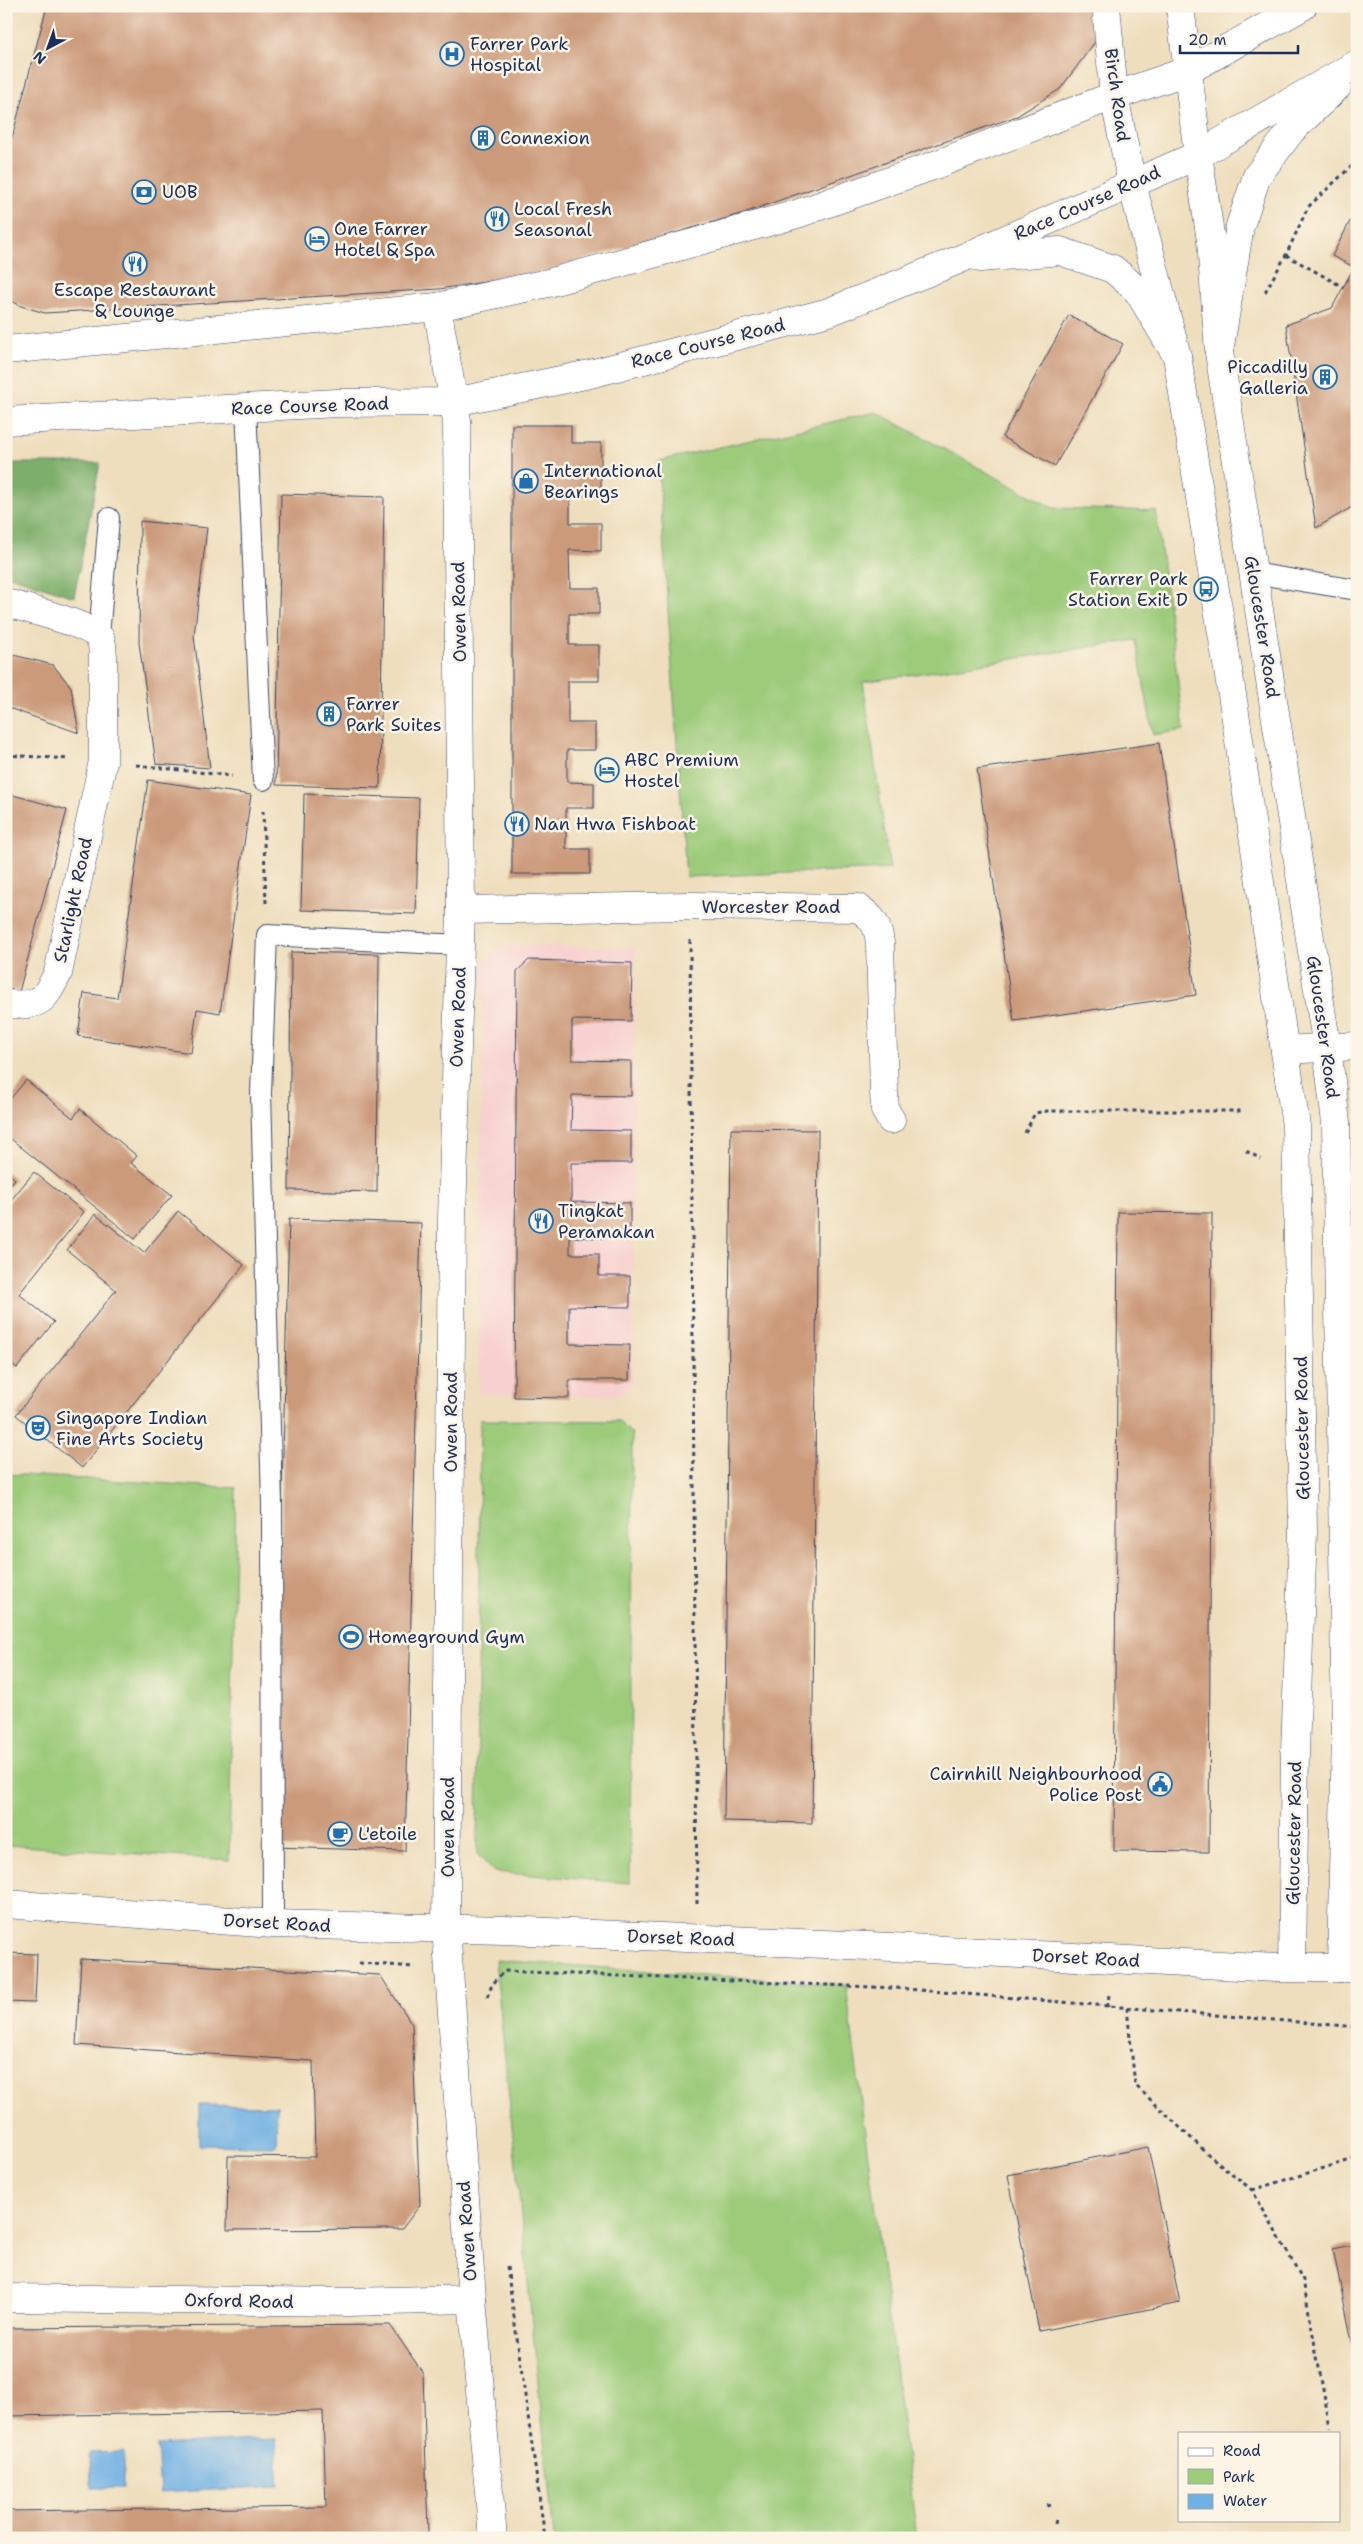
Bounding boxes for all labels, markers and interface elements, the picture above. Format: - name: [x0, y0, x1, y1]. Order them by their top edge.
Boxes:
- north arrow: [22, 22, 72, 72]
- scale bar: [1180, 22, 1298, 54]
- text: 20 m: [1188, 30, 1227, 50]
- place label: Farrer Park Hospital: [470, 32, 569, 77]
- hospital icon: Farrer Park Hospital: [439, 41, 465, 67]
- text: N: [29, 47, 50, 68]
- street label: Birch Road: [1099, 47, 1135, 143]
- building icon: Connexion: [470, 125, 496, 151]
- place label: Connexion: [500, 126, 590, 150]
- street label: Race Course Road: [1010, 160, 1164, 246]
- bank icon: UOB: [131, 179, 157, 205]
- place label: UOB: [162, 180, 198, 204]
- place label: Local Fresh Seasonal: [514, 197, 612, 242]
- restaurant icon: Local Fresh Seasonal: [484, 206, 510, 232]
- place label: One Farrer Hotel & Spa: [334, 217, 435, 262]
- hotel icon: One Farrer Hotel & Spa: [304, 226, 330, 252]
- restaurant icon: Escape Restaurant & Lounge: [122, 251, 148, 277]
- place label: Escape Restaurant & Lounge: [54, 278, 216, 323]
- street label: Race Course Road: [628, 312, 788, 374]
- place label: Piccadilly Galleria: [1227, 355, 1308, 400]
- building icon: Piccadilly Galleria: [1312, 364, 1338, 390]
- street label: Race Course Road: [231, 391, 389, 421]
- place label: International Bearings: [544, 459, 663, 504]
- shop icon: International Bearings: [513, 468, 539, 494]
- street label: Gloucester Road: [1239, 554, 1285, 700]
- street label: Owen Road: [446, 561, 472, 663]
- place label: Farrer Park Station Exit D: [1068, 567, 1188, 612]
- bus stop icon: Farrer Park Station Exit D: [1193, 576, 1219, 602]
- place label: Farrer Park Suites: [346, 692, 442, 737]
- building icon: Farrer Park Suites: [316, 701, 342, 727]
- place label: ABC Premium Hostel: [624, 748, 739, 793]
- hotel icon: ABC Premium Hostel: [594, 757, 620, 783]
- restaurant icon: Nan Hwa Fishboat: [504, 811, 530, 837]
- place label: Nan Hwa Fishboat: [534, 812, 696, 836]
- street label: Starlight Road: [48, 835, 98, 965]
- street label: Worcester Road: [701, 895, 841, 919]
- street label: Gloucester Road: [1301, 954, 1345, 1100]
- street label: Owen Road: [444, 966, 472, 1068]
- place label: Tingkat Peramakan: [558, 1199, 655, 1244]
- restaurant icon: Tingkat Peramakan: [528, 1208, 554, 1234]
- street label: Gloucester Road: [1289, 1356, 1315, 1500]
- street label: Owen Road: [439, 1372, 463, 1472]
- place label: Singapore Indian Fine Arts Society: [56, 1406, 207, 1451]
- theatre icon: Singapore Indian Fine Arts Society: [25, 1415, 51, 1441]
- sports icon: Homeground Gym: [338, 1624, 364, 1650]
- place label: Homeground Gym: [368, 1625, 525, 1649]
- street label: Gloucester Road: [1281, 1761, 1307, 1905]
- place label: Cairnhill Neighbourhood Police Post: [929, 1762, 1142, 1807]
- public building icon: Cairnhill Neighbourhood Police Post: [1147, 1771, 1173, 1797]
- street label: Owen Road: [436, 1777, 460, 1877]
- cafe icon: L'etoile: [327, 1821, 353, 1847]
- place label: L'etoile: [358, 1822, 417, 1846]
- street label: Dorset Road: [222, 1908, 332, 1938]
- street label: Dorset Road: [627, 1924, 735, 1952]
- street label: Dorset Road: [1031, 1943, 1141, 1973]
- street label: Owen Road: [452, 2180, 482, 2282]
- street label: Oxford Road: [184, 2288, 294, 2314]
- legend: [1178, 2432, 1340, 2522]
- text: Road: [1223, 2441, 1261, 2461]
- text: Park: [1223, 2467, 1255, 2487]
- text: Water: [1223, 2491, 1267, 2511]

